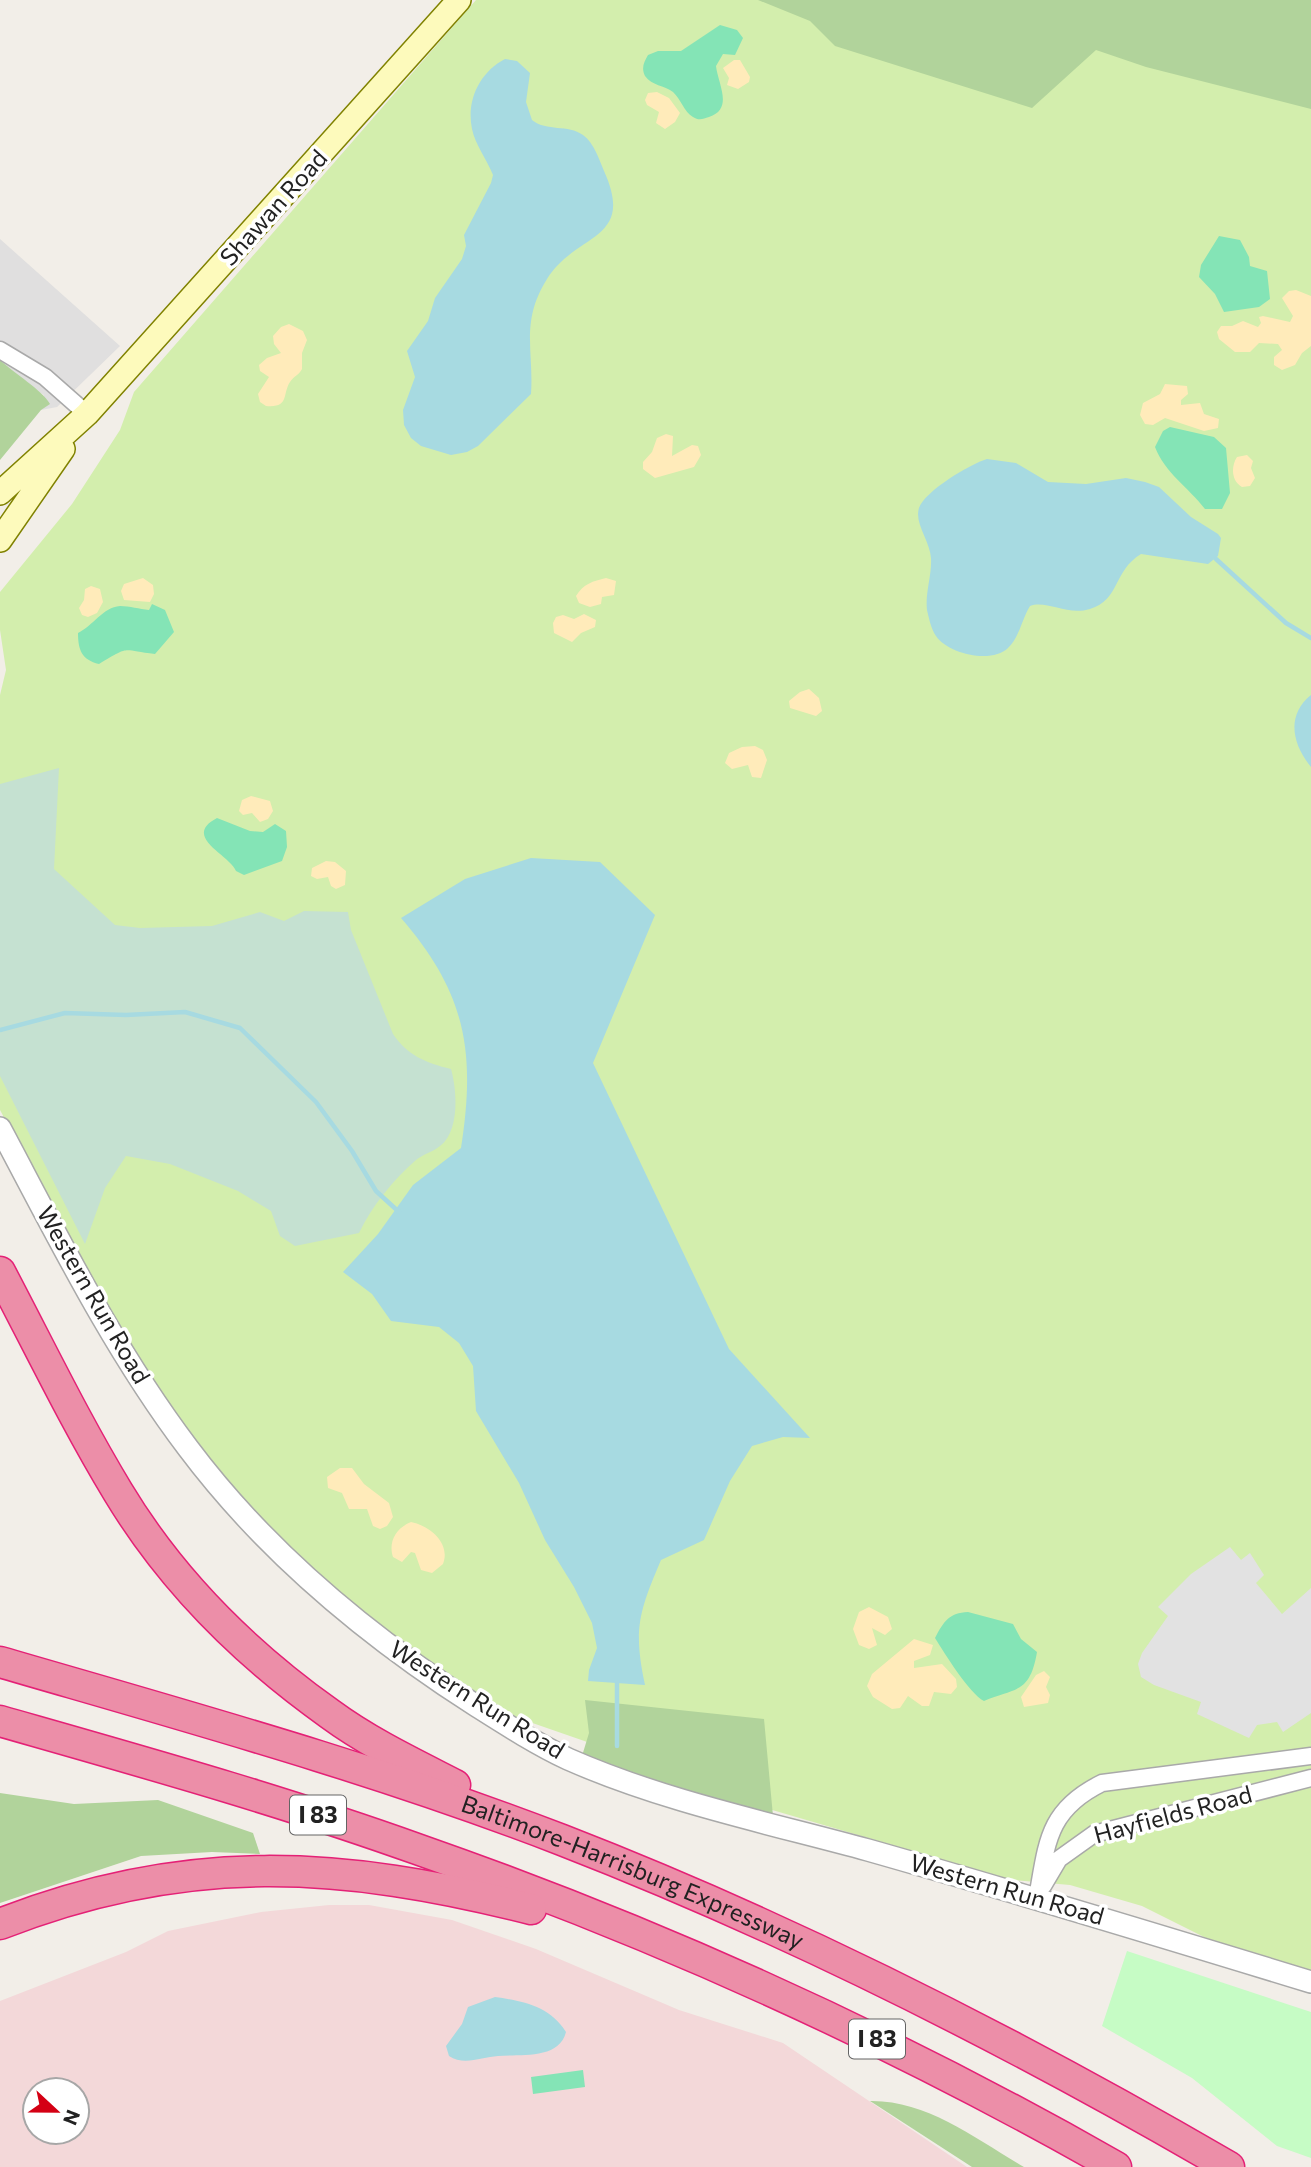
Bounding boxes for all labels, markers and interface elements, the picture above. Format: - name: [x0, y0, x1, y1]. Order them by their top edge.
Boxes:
- street label: Shawan Road: [213, 143, 333, 271]
- street label: Western Run Road: [32, 1200, 157, 1388]
- street label: Western Run Road: [385, 1633, 570, 1764]
- street label: Hayfields Road: [1090, 1779, 1255, 1849]
- street label: Baltimore-Harrisburg Expressway: [458, 1788, 809, 1954]
- road number: I 83: [290, 1796, 346, 1834]
- street label: Western Run Road: [907, 1847, 1108, 1930]
- road number: I 83: [849, 2020, 905, 2058]
- north arrow: [21, 2076, 91, 2146]
- text: N: [59, 2107, 86, 2128]

